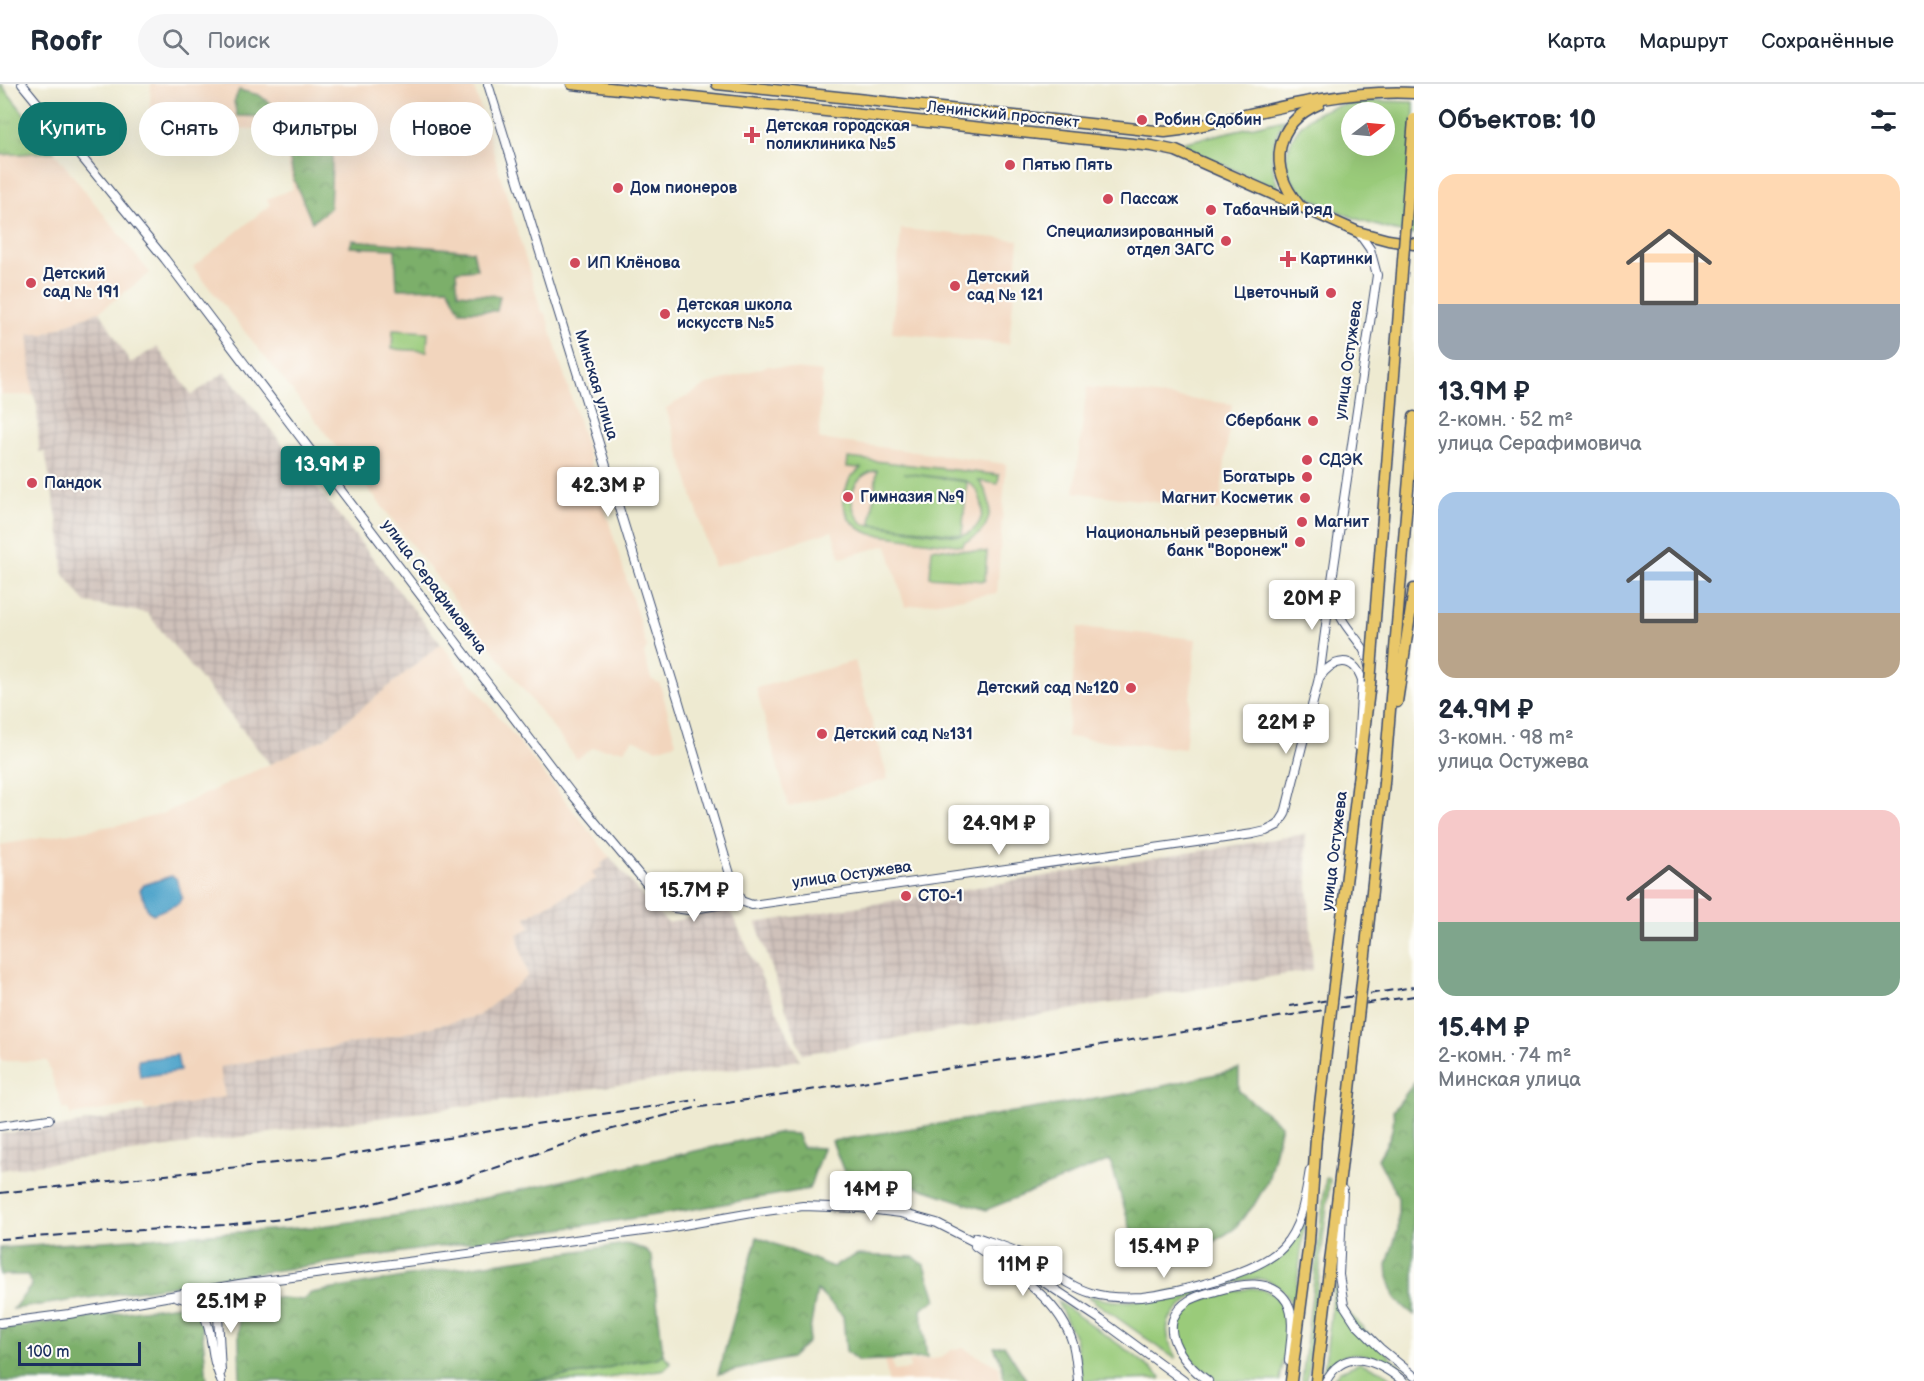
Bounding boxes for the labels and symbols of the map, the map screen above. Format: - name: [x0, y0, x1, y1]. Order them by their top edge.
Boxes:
- street label: Ленинский проспект: [925, 97, 1081, 133]
- north arrow: [1341, 102, 1395, 156]
- place label: Робин Сдобин: [1154, 111, 1262, 130]
- marker: Робин Сдобин: [1135, 113, 1149, 127]
- place label: Детская городская поликлиника №5: [766, 117, 910, 154]
- marker: Детская городская поликлиника №5: [743, 126, 761, 144]
- place label: Пятью Пять: [1022, 156, 1113, 175]
- marker: Пятью Пять: [1003, 158, 1017, 172]
- place label: Дом пионеров: [630, 179, 738, 198]
- marker: Дом пионеров: [611, 181, 625, 195]
- place label: Пассаж: [1120, 190, 1179, 209]
- marker: Пассаж: [1101, 192, 1115, 206]
- place label: Табачный ряд: [1223, 201, 1333, 220]
- marker: Табачный ряд: [1204, 203, 1218, 217]
- place label: Специализированный отдел ЗАГС: [1046, 223, 1214, 260]
- marker: Специализированный отдел ЗАГС: [1219, 234, 1233, 248]
- place label: Картинки: [1300, 250, 1373, 269]
- marker: Картинки: [1281, 252, 1295, 266]
- place label: ИП Клёнова: [587, 254, 681, 273]
- marker: ИП Клёнова: [568, 256, 582, 270]
- place label: Детский сад № 191: [43, 265, 119, 302]
- place label: Детский сад № 121: [967, 268, 1043, 305]
- marker: Детский сад № 191: [24, 276, 38, 290]
- marker: Детский сад № 121: [948, 279, 962, 293]
- place label: Цветочный: [1234, 284, 1319, 303]
- marker: Цветочный: [1324, 286, 1338, 300]
- place label: Детская школа искусств №5: [677, 296, 793, 333]
- street label: улица Остужева: [1331, 298, 1367, 421]
- marker: Детская школа искусств №5: [658, 307, 672, 321]
- street label: Минская улица: [570, 328, 622, 443]
- place label: Сбербанк: [1226, 412, 1301, 431]
- marker: Сбербанк: [1306, 414, 1320, 428]
- pin: 13.9M ₽: [275, 446, 385, 497]
- place label: СДЭК: [1319, 451, 1363, 470]
- marker: СДЭК: [1300, 453, 1314, 467]
- pin: 42.3M ₽: [553, 467, 663, 518]
- place label: Богатырь: [1222, 468, 1296, 487]
- marker: Богатырь: [1300, 470, 1314, 484]
- place label: Пандок: [44, 474, 102, 493]
- marker: Пандок: [25, 476, 39, 490]
- place label: Гимназия №9: [860, 488, 965, 507]
- place label: Магнит Косметик: [1161, 489, 1293, 508]
- marker: Гимназия №9: [841, 490, 855, 504]
- marker: Магнит Косметик: [1298, 491, 1312, 505]
- place label: Магнит: [1314, 513, 1369, 532]
- marker: Магнит: [1295, 515, 1309, 529]
- street label: улица Серафимовича: [377, 516, 491, 658]
- place label: Национальный резервный банк "Воронеж": [1085, 524, 1288, 561]
- marker: Национальный резервный банк "Воронеж": [1293, 535, 1307, 549]
- pin: 20M ₽: [1270, 580, 1354, 631]
- place label: Детский сад №120: [977, 679, 1119, 698]
- marker: Детский сад №120: [1124, 681, 1138, 695]
- pin: 22M ₽: [1244, 704, 1328, 755]
- place label: Детский сад №131: [834, 725, 973, 744]
- marker: Детский сад №131: [815, 727, 829, 741]
- street label: улица Остужева: [1318, 789, 1352, 912]
- pin: 24.9M ₽: [944, 805, 1054, 856]
- street label: улица Остужева: [791, 857, 914, 893]
- pin: 15.7M ₽: [639, 872, 749, 923]
- place label: СТО-1: [918, 887, 963, 906]
- marker: СТО-1: [899, 889, 913, 903]
- pin: 14M ₽: [829, 1171, 913, 1222]
- pin: 15.4M ₽: [1109, 1228, 1219, 1279]
- pin: 11M ₽: [981, 1246, 1065, 1297]
- pin: 25.1M ₽: [176, 1283, 286, 1334]
- scale bar: [18, 1339, 141, 1366]

